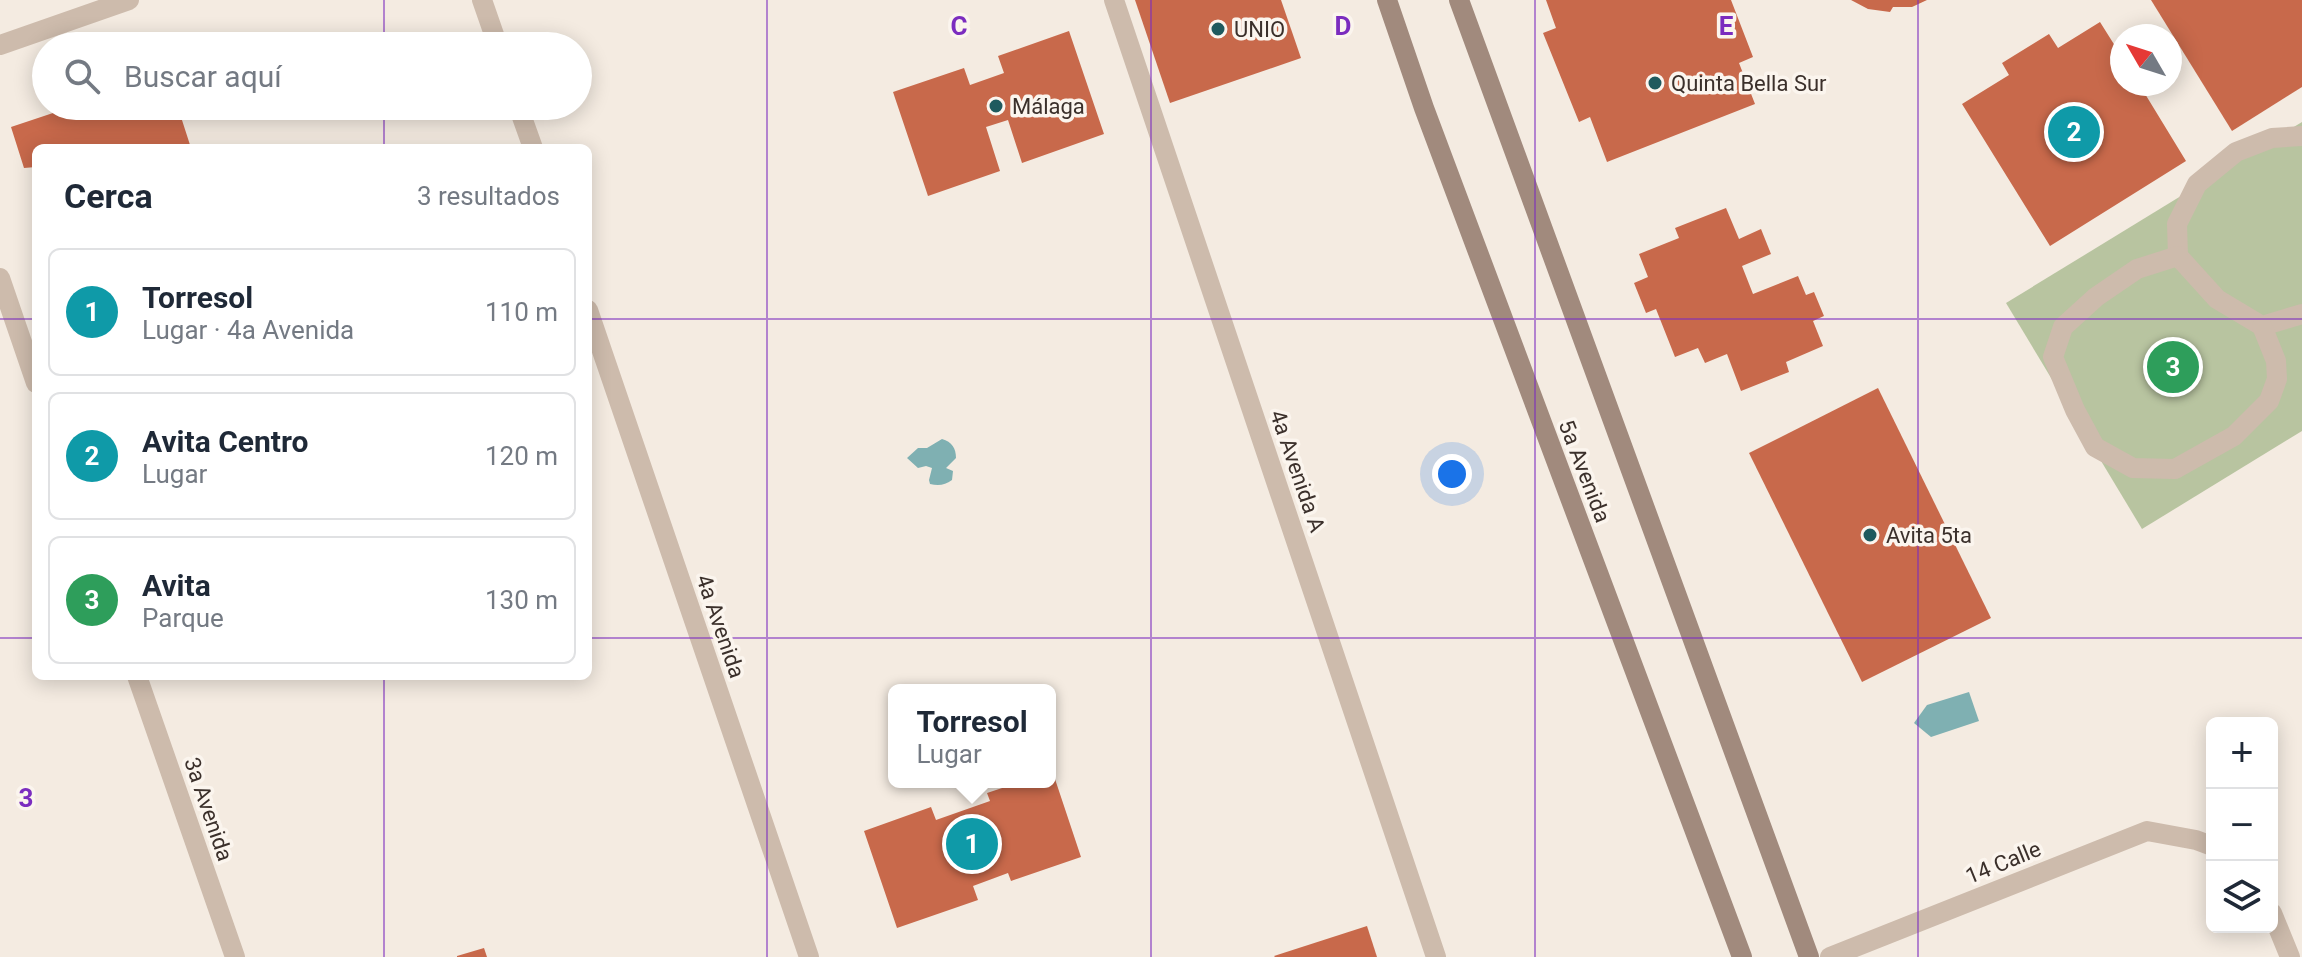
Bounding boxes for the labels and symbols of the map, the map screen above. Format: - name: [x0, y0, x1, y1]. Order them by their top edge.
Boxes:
- text: C: [950, 11, 968, 41]
- text: D: [1335, 11, 1351, 41]
- text: E: [1719, 11, 1734, 41]
- place label: UNIO: [1234, 17, 1285, 42]
- marker: UNIO: [1209, 20, 1227, 38]
- north arrow: [2110, 24, 2182, 96]
- place label: Quinta Bella Sur: [1671, 71, 1827, 96]
- marker: Quinta Bella Sur: [1646, 74, 1664, 92]
- place label: Málaga: [1012, 94, 1085, 119]
- marker: Málaga: [987, 97, 1005, 115]
- pin: 2: [2048, 102, 2100, 162]
- pin: 3: [2147, 337, 2199, 397]
- street label: 4a Avenida A: [1265, 407, 1330, 536]
- street label: 5a Avenida: [1554, 416, 1615, 526]
- your location: [1432, 454, 1472, 494]
- place label: Avita 5ta: [1886, 523, 1972, 548]
- marker: Avita 5ta: [1861, 526, 1879, 544]
- street label: 4a Avenida: [691, 571, 750, 681]
- street label: 3a Avenida: [179, 754, 238, 864]
- text: 3: [19, 783, 33, 813]
- pin: 1: [946, 814, 998, 874]
- street label: 14 Calle: [1962, 836, 2044, 889]

